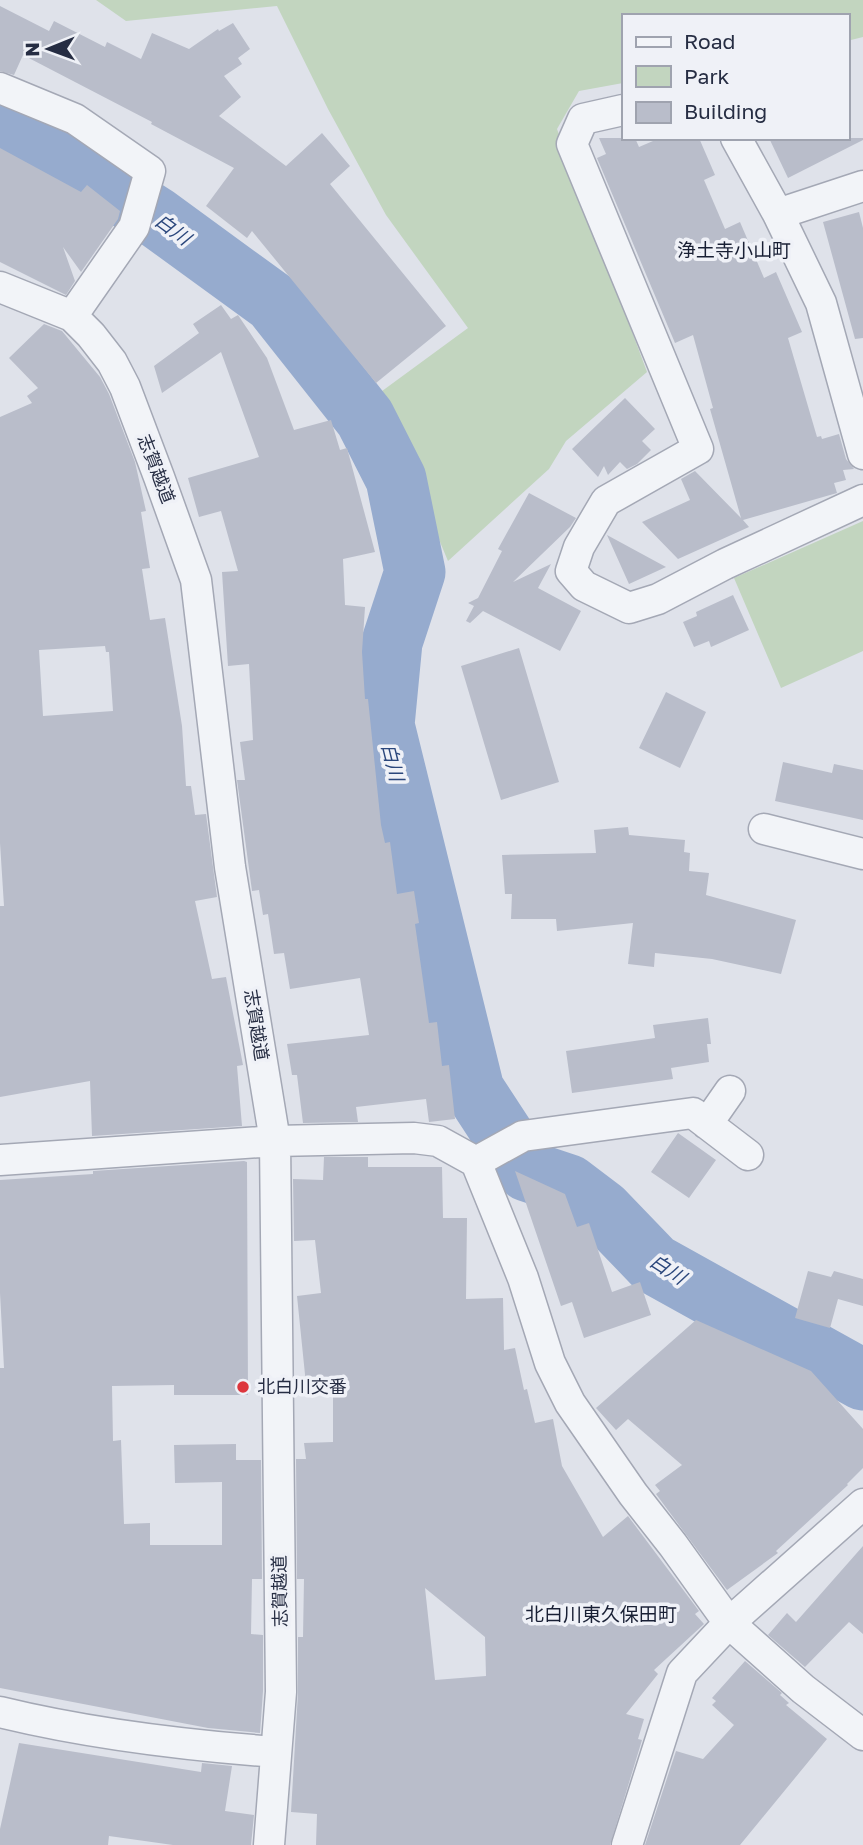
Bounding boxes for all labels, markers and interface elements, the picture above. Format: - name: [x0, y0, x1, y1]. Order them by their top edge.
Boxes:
- north arrow: [14, 14, 84, 84]
- legend: [622, 14, 849, 140]
- text: Road: [684, 28, 735, 54]
- text: N: [20, 42, 43, 57]
- text: Park: [684, 63, 730, 89]
- text: Building: [684, 98, 767, 124]
- water label: 白川: [151, 208, 197, 250]
- district label: 浄土寺小山町: [677, 238, 791, 261]
- street label: 志賀越道: [134, 431, 180, 506]
- water label: 白川: [378, 741, 410, 785]
- street label: 志賀越道: [240, 988, 273, 1062]
- water label: 白川: [646, 1249, 692, 1290]
- place label: 北白川交番: [257, 1375, 347, 1397]
- marker: 北白川交番: [235, 1379, 251, 1395]
- street label: 志賀越道: [267, 1555, 291, 1627]
- district label: 北白川東久保田町: [525, 1602, 677, 1625]

